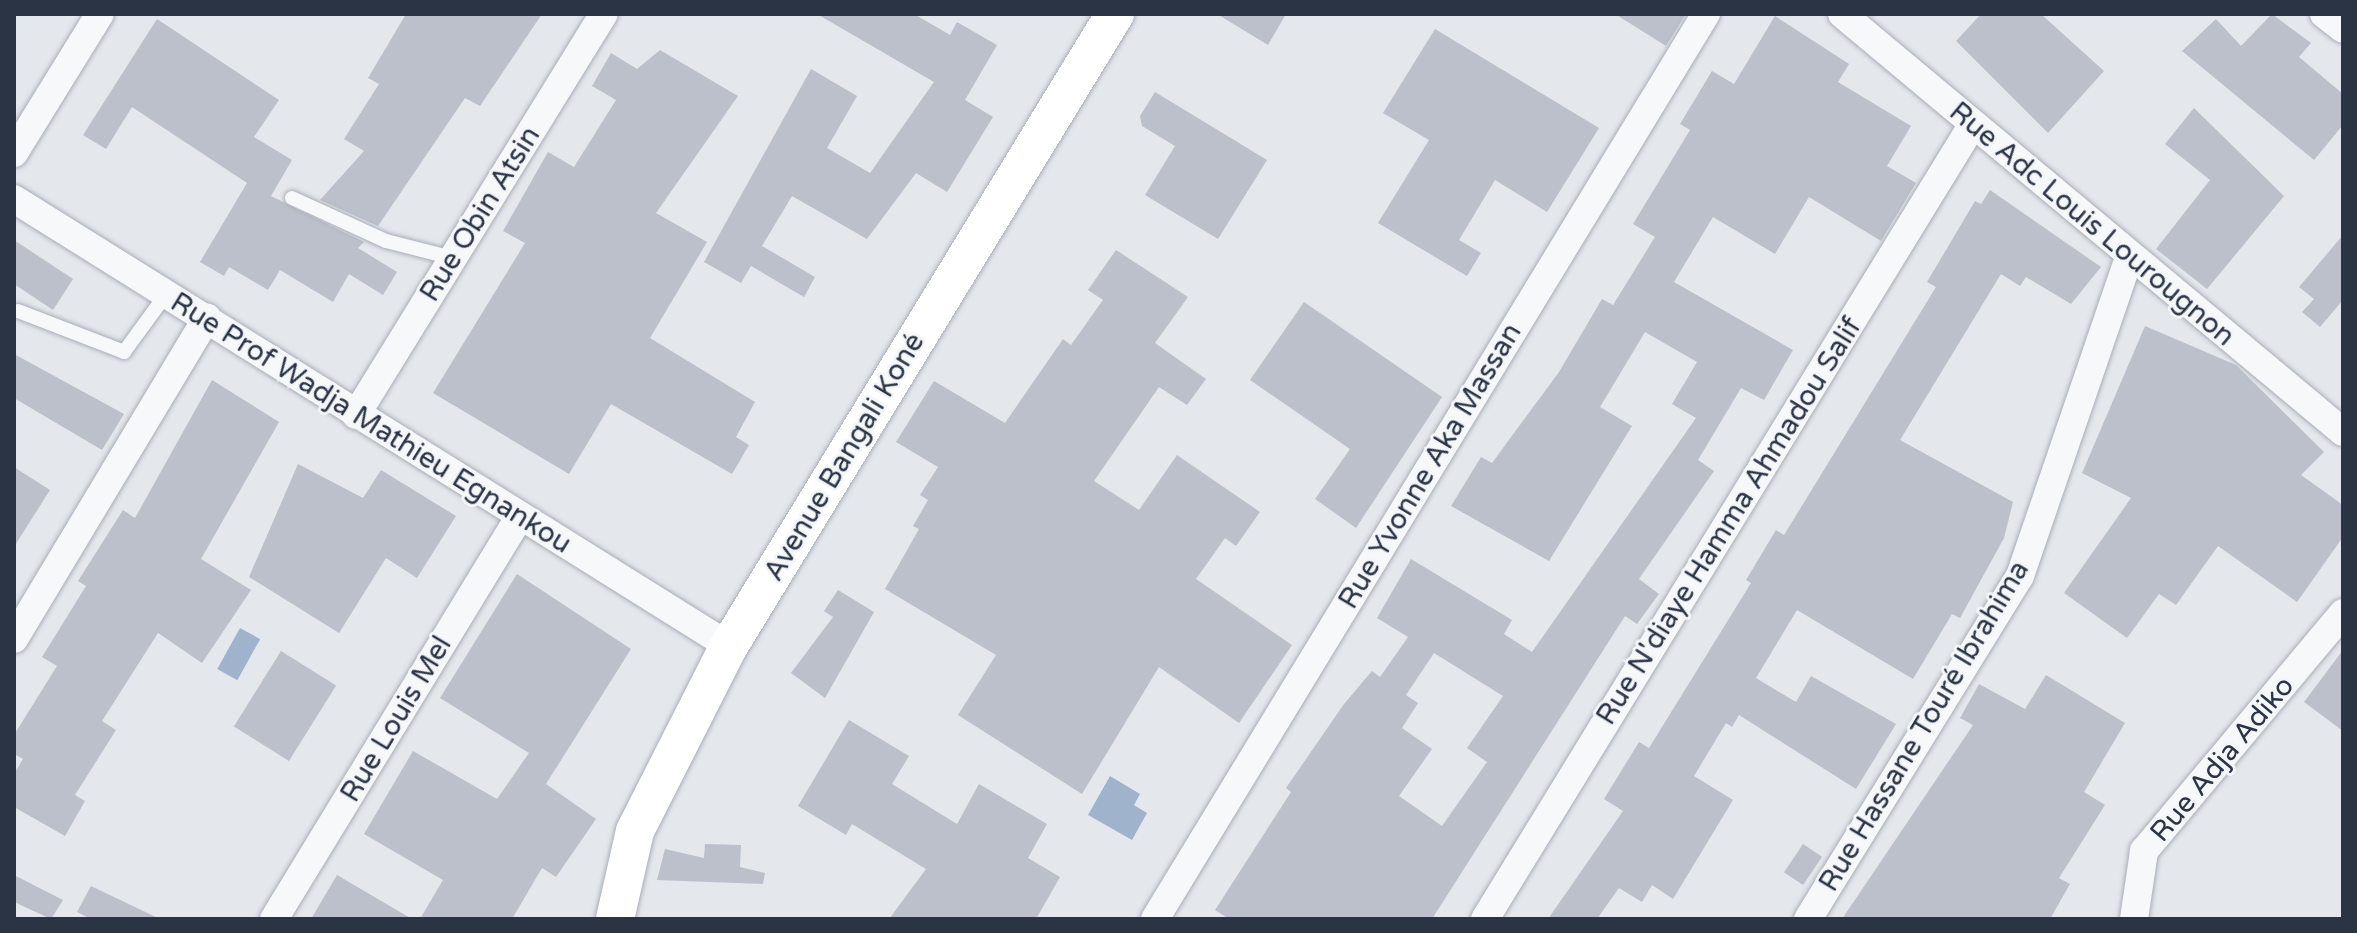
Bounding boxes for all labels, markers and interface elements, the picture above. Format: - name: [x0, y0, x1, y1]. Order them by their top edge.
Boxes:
- street label: Rue Adc Louis Lourougnon: [1943, 95, 2241, 353]
- street label: Rue Obin Atsin: [413, 120, 547, 308]
- street label: Rue Prof Wadja Mathieu Egnankou: [165, 285, 577, 561]
- street label: Rue N'diaye Hamma Ahmadou Salif: [1589, 311, 1869, 731]
- street label: Rue Yvonne Aka Massan: [1331, 317, 1529, 615]
- street label: Avenue Bangali Koné: [757, 327, 931, 587]
- street label: Rue Hassane Touré Ibrahima: [1812, 555, 2036, 897]
- street label: Rue Louis Mel: [333, 630, 459, 808]
- street label: Rue Adja Adiko: [2143, 669, 2301, 849]

